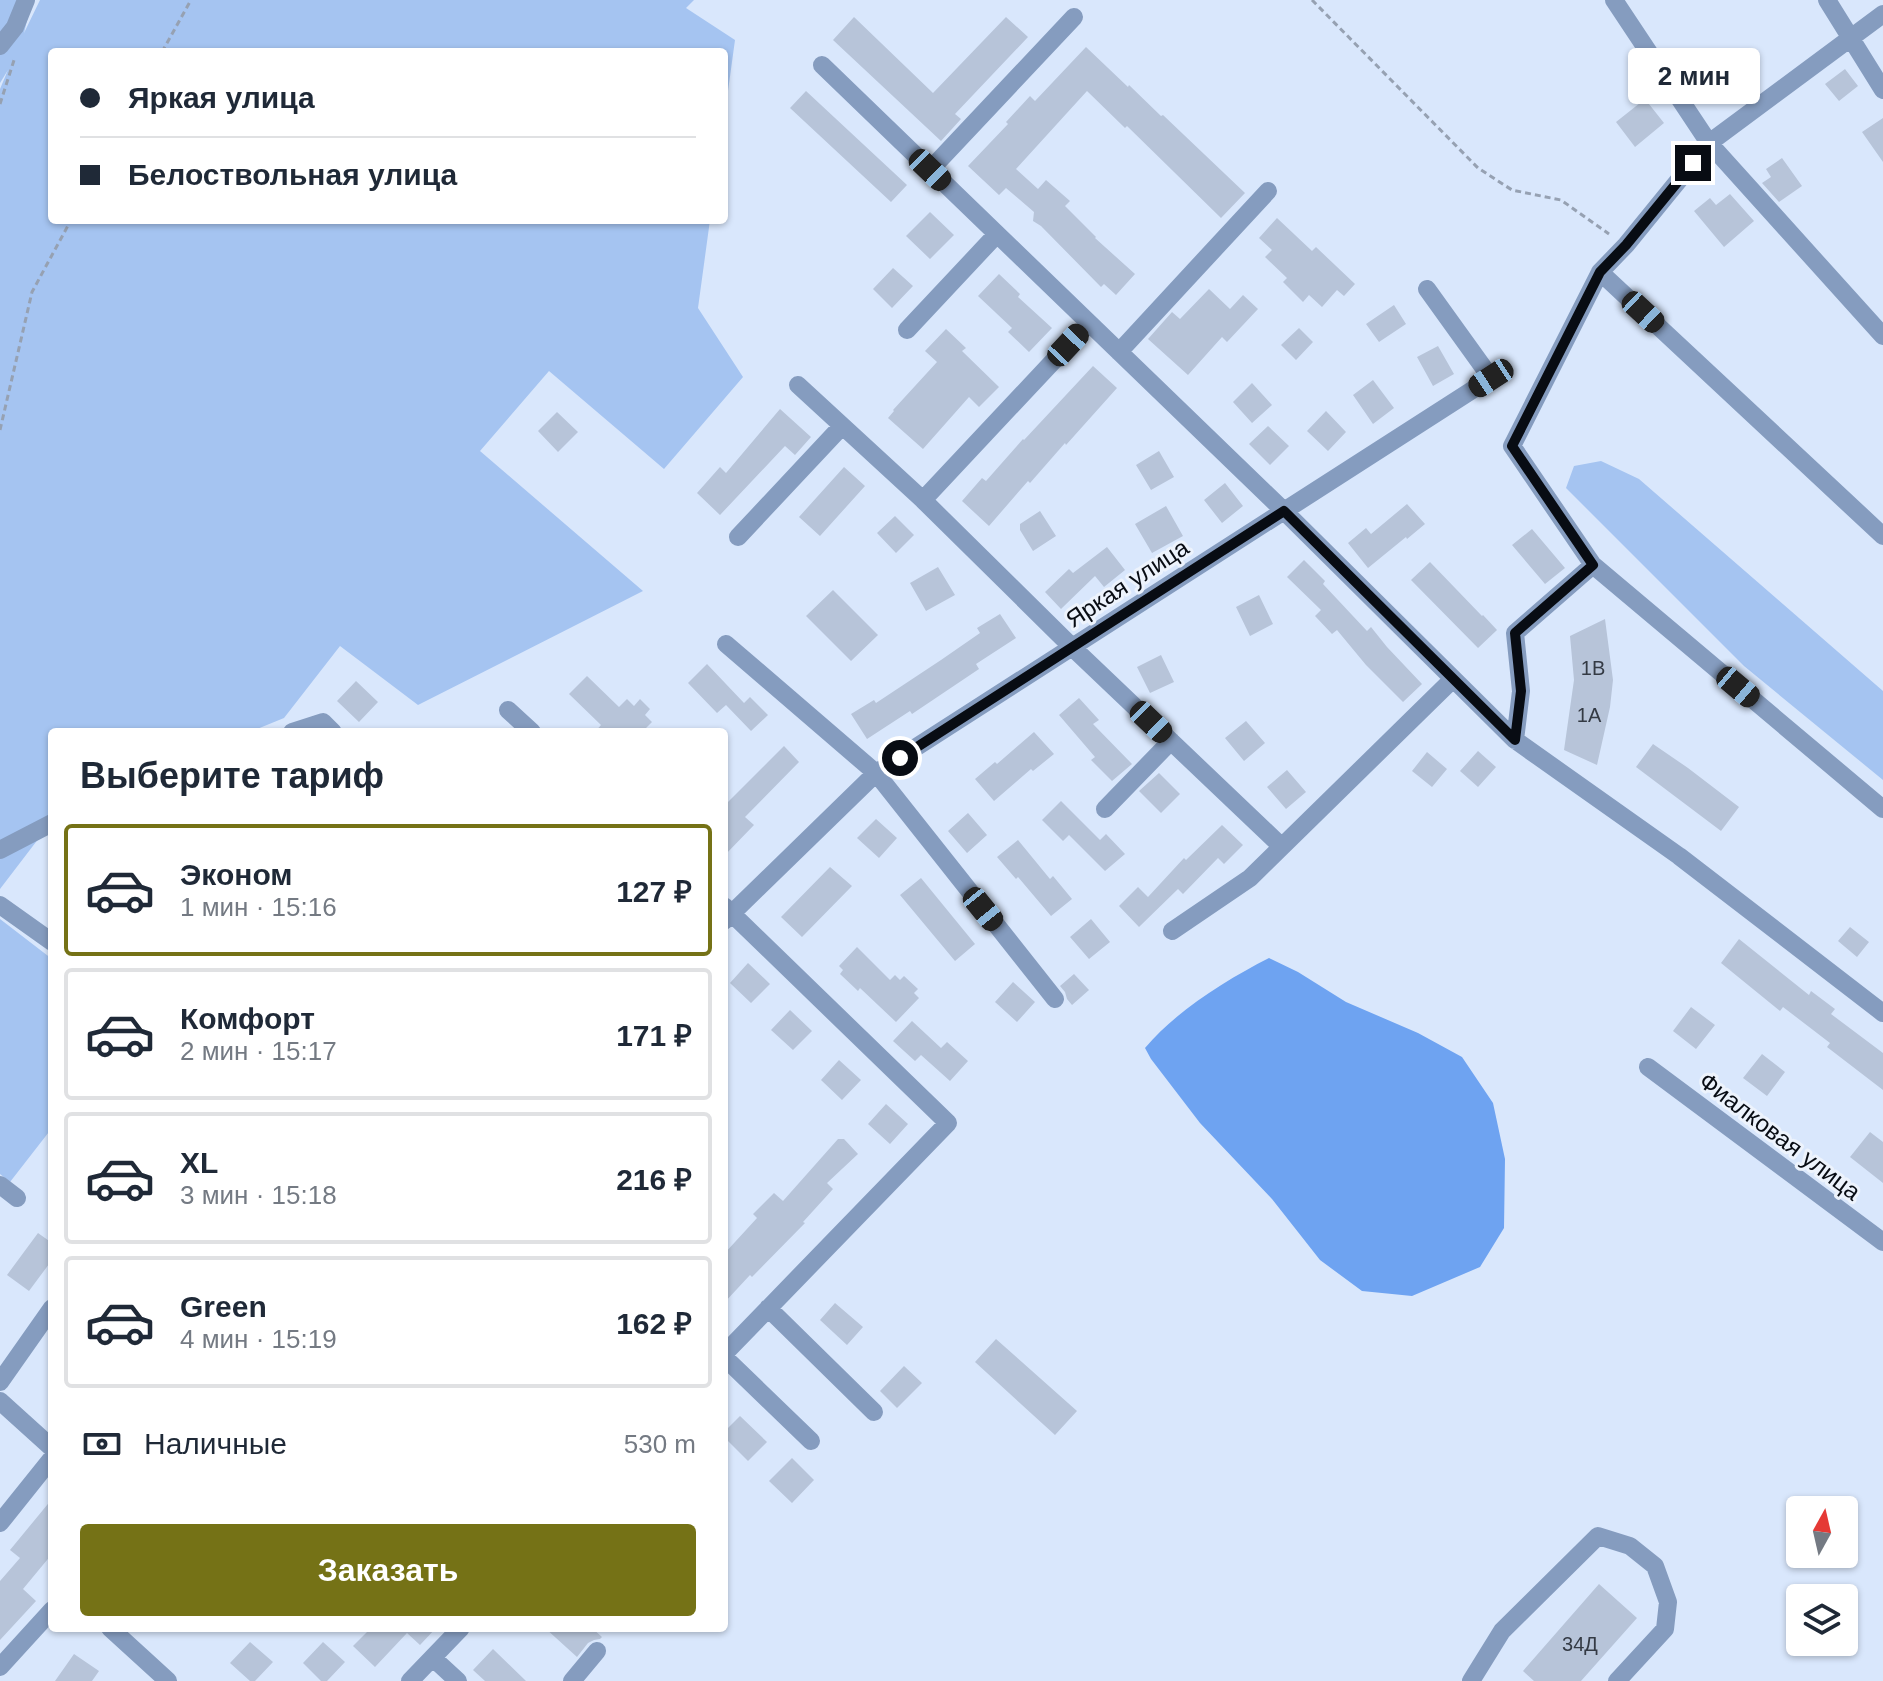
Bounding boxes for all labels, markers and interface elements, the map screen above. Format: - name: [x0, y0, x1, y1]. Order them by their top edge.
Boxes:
- callout: 2 мин: [1627, 47, 1759, 103]
- text: 2 мин: [1658, 61, 1730, 91]
- text: Яркая улица: [128, 81, 315, 114]
- car: [904, 145, 956, 195]
- route end: [1675, 145, 1711, 181]
- text: Белоствольная улица: [128, 158, 457, 191]
- car: [1617, 287, 1669, 337]
- car: [1043, 319, 1093, 371]
- car: [1464, 355, 1518, 401]
- street label: Яркая улица: [1061, 533, 1194, 633]
- house number: 1В: [1581, 657, 1605, 679]
- car: [1712, 662, 1764, 712]
- car: [1125, 697, 1177, 747]
- house number: 1А: [1577, 704, 1602, 726]
- route start: [882, 740, 918, 776]
- text: Выберите тариф: [80, 755, 384, 796]
- icon: car: [84, 854, 156, 926]
- text: Эконом: [180, 858, 293, 891]
- text: 127 ₽: [616, 875, 692, 908]
- car: [959, 883, 1007, 935]
- text: 1 мин · 15:16: [180, 892, 337, 922]
- icon: car: [84, 998, 156, 1070]
- text: Комфорт: [180, 1002, 315, 1035]
- text: 171 ₽: [616, 1019, 692, 1052]
- text: 2 мин · 15:17: [180, 1036, 337, 1066]
- street label: Фиалковая улица: [1694, 1067, 1866, 1206]
- icon: car: [84, 1142, 156, 1214]
- text: XL: [180, 1146, 218, 1179]
- text: 216 ₽: [616, 1163, 692, 1196]
- text: 3 мин · 15:18: [180, 1180, 337, 1210]
- icon: car: [84, 1286, 156, 1358]
- text: Green: [180, 1290, 267, 1323]
- text: 162 ₽: [616, 1307, 692, 1340]
- text: 4 мин · 15:19: [180, 1324, 337, 1354]
- icon: cash: [80, 1422, 124, 1466]
- text: Наличные: [144, 1427, 287, 1460]
- text: 530 m: [624, 1429, 696, 1459]
- north arrow: [1786, 1496, 1858, 1568]
- map controls: [1786, 1496, 1858, 1656]
- button: Заказать: [80, 1524, 696, 1616]
- button: layers: [1786, 1584, 1858, 1656]
- house number: 34Д: [1562, 1633, 1598, 1655]

